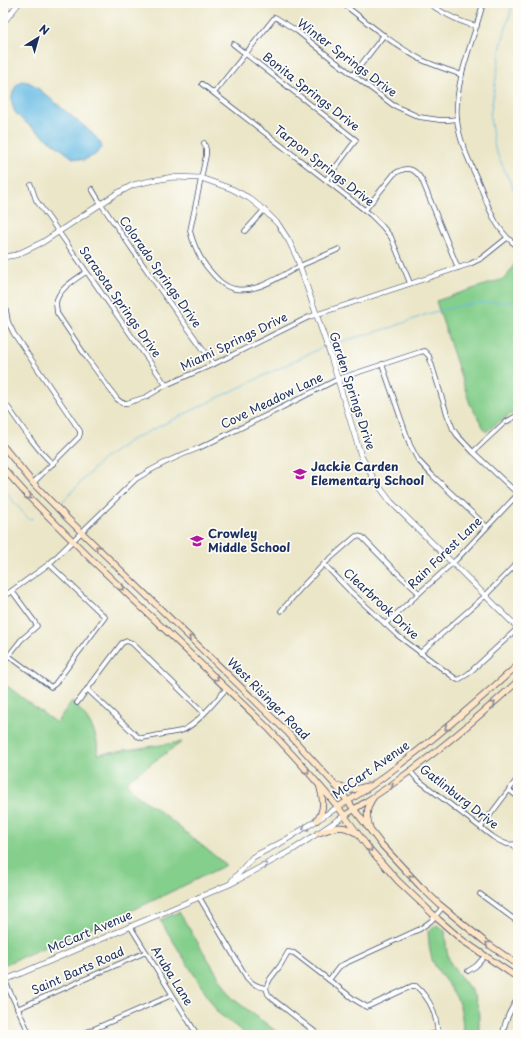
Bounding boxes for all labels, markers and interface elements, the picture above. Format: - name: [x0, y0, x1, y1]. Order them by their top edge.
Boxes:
- street label: Winter Springs Drive: [294, 14, 401, 101]
- north arrow: [18, 18, 58, 58]
- text: N: [36, 20, 53, 39]
- street label: Bonita Springs Drive: [259, 48, 364, 135]
- street label: Tarpon Springs Drive: [271, 120, 378, 210]
- street label: Colorado Springs Drive: [115, 212, 206, 331]
- street label: Sarasota Springs Drive: [76, 242, 166, 361]
- street label: Miami Springs Drive: [177, 307, 290, 375]
- street label: Garden Springs Drive: [325, 329, 381, 452]
- street label: Cove Meadow Lane: [217, 367, 326, 433]
- place label: Jackie Carden Elementary School: [311, 457, 424, 489]
- school or university icon: Jackie Carden Elementary School: [292, 466, 308, 482]
- one-way arrow: [24, 492, 32, 500]
- street label: Rain Forest Lane: [403, 512, 486, 593]
- place label: Crowley Middle School: [208, 524, 290, 556]
- school or university icon: Crowley Middle School: [189, 533, 205, 549]
- one-way arrow: [95, 545, 103, 553]
- street label: Clearbrook Drive: [340, 563, 424, 643]
- one-way arrow: [117, 583, 125, 591]
- one-way arrow: [188, 636, 196, 643]
- street label: West Risinger Road: [223, 653, 314, 744]
- one-way arrow: [211, 673, 219, 681]
- one-way arrow: [488, 702, 495, 709]
- one-way arrow: [444, 723, 451, 730]
- street label: McCart Avenue: [328, 736, 413, 802]
- street label: Gatlinburg Drive: [416, 760, 503, 833]
- one-way arrow: [302, 766, 309, 773]
- one-way arrow: [387, 782, 394, 790]
- one-way arrow: [302, 823, 309, 830]
- one-way arrow: [365, 845, 372, 852]
- one-way arrow: [261, 862, 268, 870]
- one-way arrow: [409, 874, 416, 881]
- street label: McCart Avenue: [44, 905, 135, 957]
- street label: Saint Barts Road: [28, 942, 127, 999]
- street label: Aruba Lane: [147, 942, 198, 1009]
- one-way arrow: [486, 942, 493, 949]

